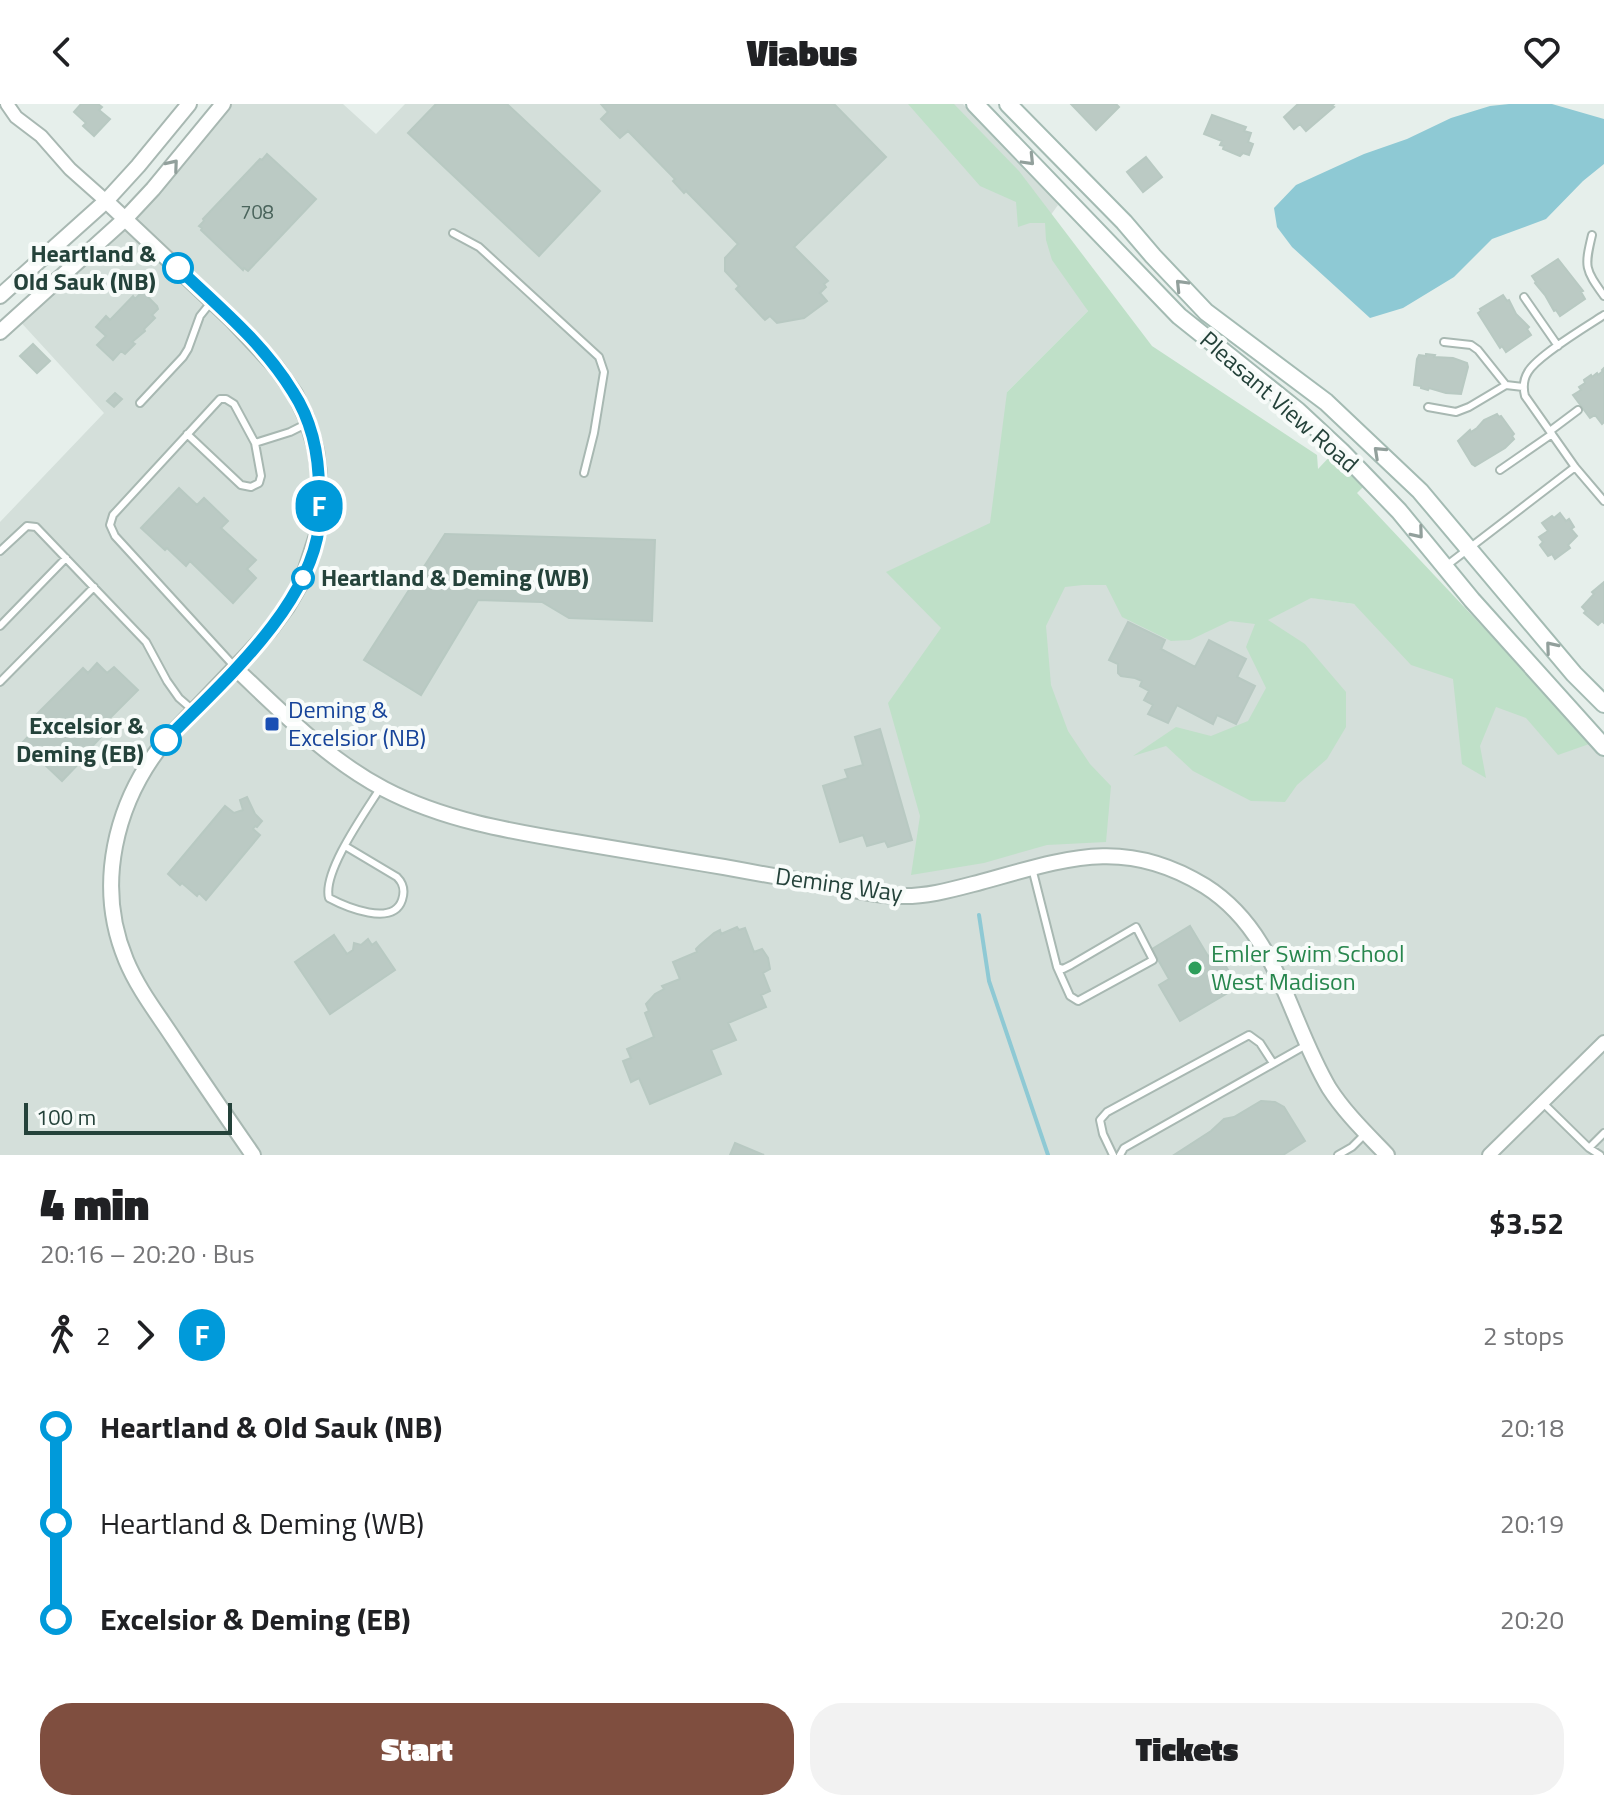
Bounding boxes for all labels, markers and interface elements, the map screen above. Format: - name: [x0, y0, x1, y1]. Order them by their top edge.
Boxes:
- text: Viabus: [747, 25, 857, 80]
- icon: back: [40, 30, 84, 74]
- icon: heart: [1520, 30, 1564, 74]
- one-way arrow: [1020, 151, 1034, 165]
- one-way arrow: [163, 160, 178, 175]
- house number: 708: [240, 196, 274, 227]
- place label: Heartland & Old Sauk (NB): [13, 235, 156, 299]
- marker: Heartland & Old Sauk (NB): [163, 253, 193, 283]
- one-way arrow: [1175, 280, 1190, 294]
- street label: Pleasant View Road: [1192, 322, 1367, 481]
- one-way arrow: [1374, 448, 1389, 462]
- line badge: F: [293, 480, 345, 532]
- text: F: [312, 484, 326, 527]
- one-way arrow: [1408, 524, 1423, 539]
- place label: Heartland & Deming (WB): [321, 559, 589, 595]
- marker: Heartland & Deming (WB): [292, 567, 314, 589]
- one-way arrow: [1546, 642, 1561, 657]
- place label: Deming & Excelsior (NB): [288, 691, 426, 755]
- place label: Excelsior & Deming (EB): [16, 707, 144, 771]
- marker: Deming & Excelsior (NB): [263, 715, 281, 733]
- marker: Excelsior & Deming (EB): [151, 725, 181, 755]
- street label: Deming Way: [773, 857, 905, 911]
- place label: Emler Swim School West Madison: [1211, 935, 1405, 999]
- marker: Emler Swim School West Madison: [1186, 959, 1204, 977]
- scale bar: [24, 1099, 232, 1135]
- text: 100 m: [36, 1100, 96, 1134]
- text: 4 min: [40, 1170, 149, 1237]
- text: $3.52: [1489, 1200, 1564, 1246]
- text: 20:16 – 20:20 · Bus: [40, 1234, 255, 1273]
- icon: walk: [40, 1313, 84, 1357]
- icon: forward: [123, 1313, 167, 1357]
- text: F: [195, 1313, 209, 1356]
- text: 2: [96, 1316, 111, 1355]
- text: 2 stops: [1483, 1316, 1564, 1355]
- text: Heartland & Old Sauk (NB): [100, 1404, 442, 1450]
- text: 20:18: [1500, 1408, 1564, 1447]
- text: Heartland & Deming (WB): [100, 1500, 424, 1546]
- text: 20:19: [1500, 1504, 1564, 1543]
- text: Excelsior & Deming (EB): [100, 1596, 410, 1642]
- text: 20:20: [1500, 1600, 1564, 1639]
- button: Start: [40, 1703, 794, 1795]
- button: Tickets: [810, 1703, 1564, 1795]

